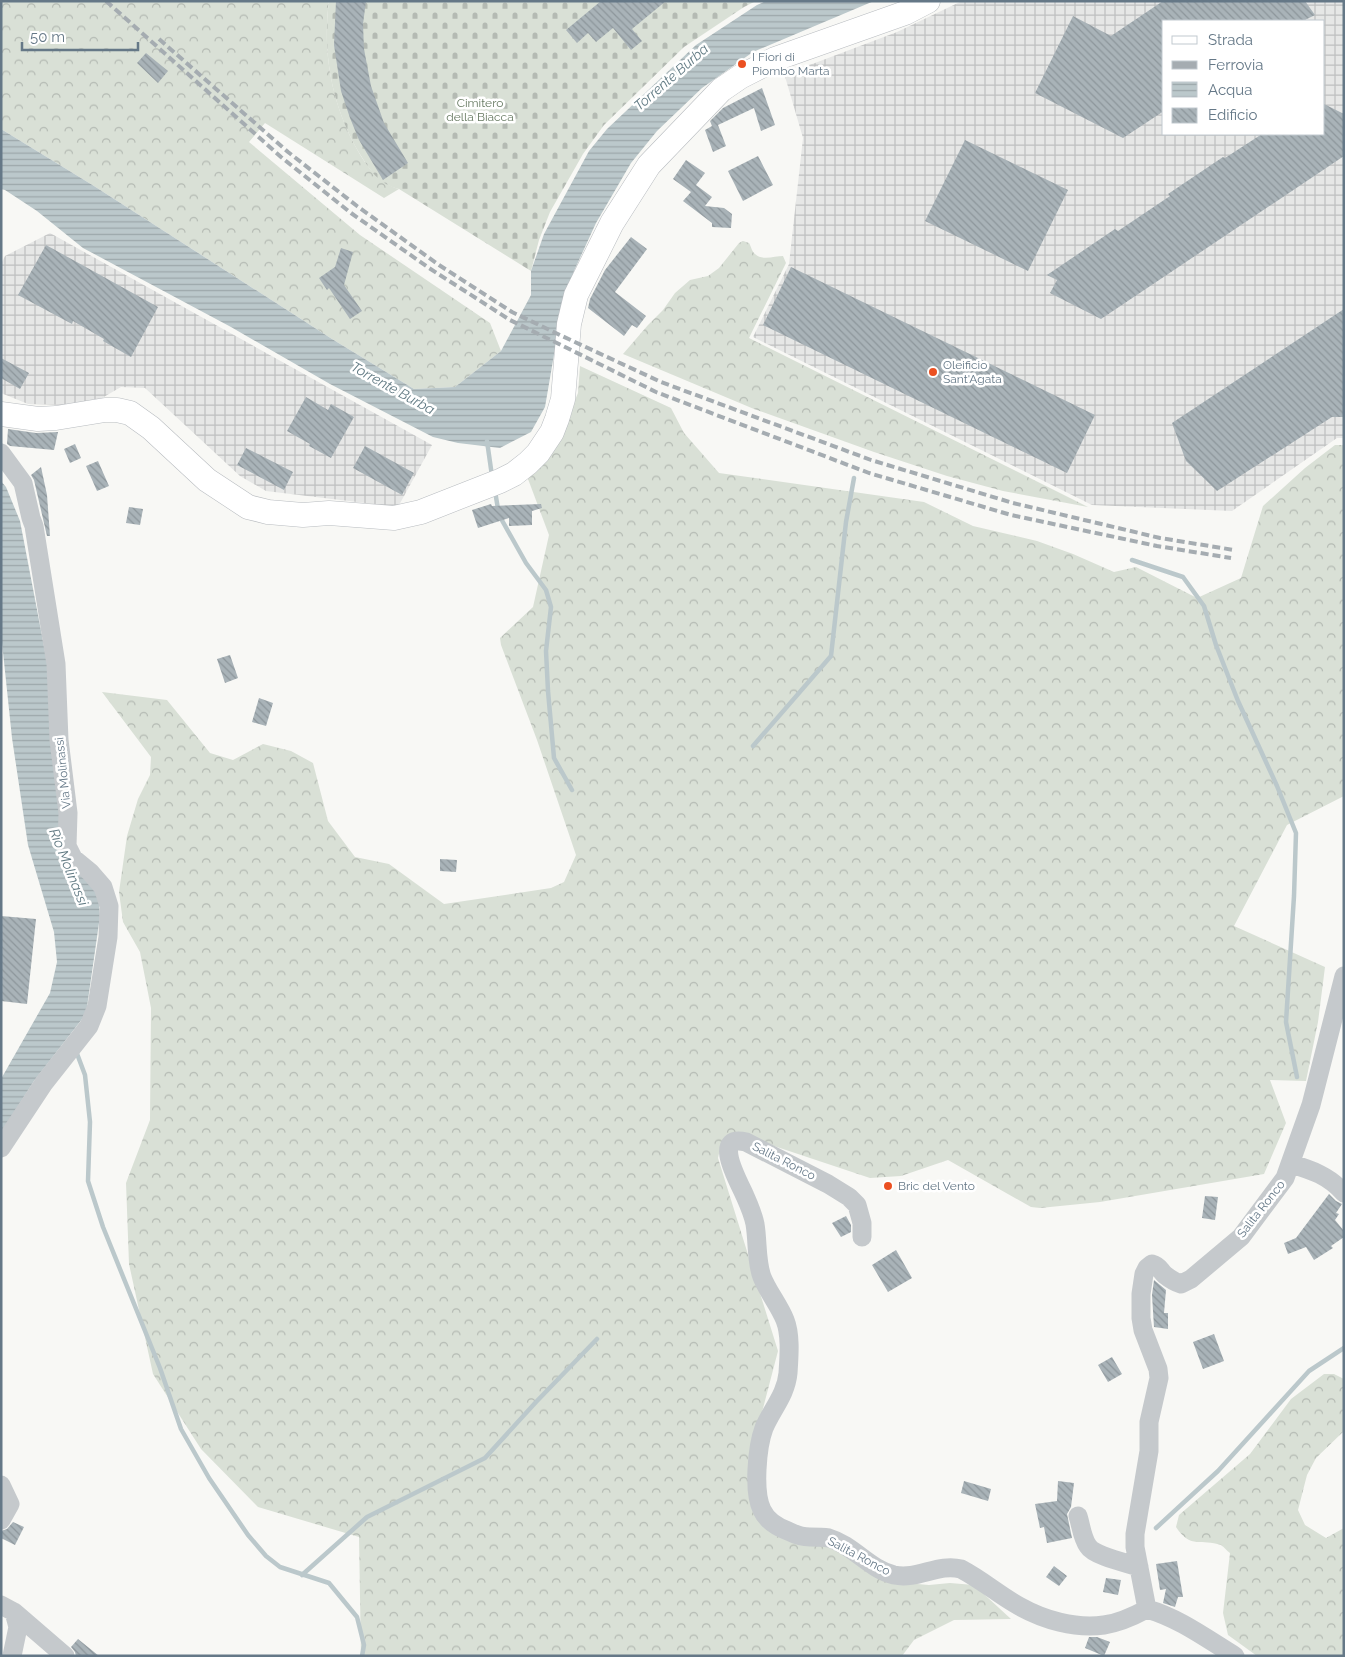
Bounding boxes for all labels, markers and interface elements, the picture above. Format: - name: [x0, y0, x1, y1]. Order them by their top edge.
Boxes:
- scale bar: [22, 20, 139, 52]
- legend: [1162, 20, 1325, 135]
- text: 50 m: [30, 28, 65, 46]
- text: Strada: [1208, 31, 1253, 49]
- water label: Torrente Burba: [631, 40, 711, 114]
- place label: I Fiori di Piombo Marta: [752, 50, 830, 78]
- text: Ferrovia: [1208, 56, 1264, 74]
- marker: I Fiori di Piombo Marta: [736, 58, 748, 70]
- text: Acqua: [1208, 81, 1252, 99]
- park label: Cimitero della Biacca: [446, 96, 514, 124]
- text: Edificio: [1208, 106, 1258, 124]
- water label: Torrente Burba: [348, 358, 438, 418]
- place label: Oleificio Sant'Agata: [943, 358, 1002, 386]
- marker: Oleificio Sant'Agata: [927, 366, 939, 378]
- street label: Via Molinassi: [52, 737, 74, 809]
- water label: Rio Molinassi: [46, 826, 92, 909]
- street label: Salita Ronco: [750, 1139, 818, 1183]
- street label: Salita Ronco: [1234, 1178, 1288, 1240]
- place label: Bric del Vento: [898, 1179, 975, 1193]
- marker: Bric del Vento: [882, 1180, 894, 1192]
- street label: Salita Ronco: [825, 1534, 893, 1578]

